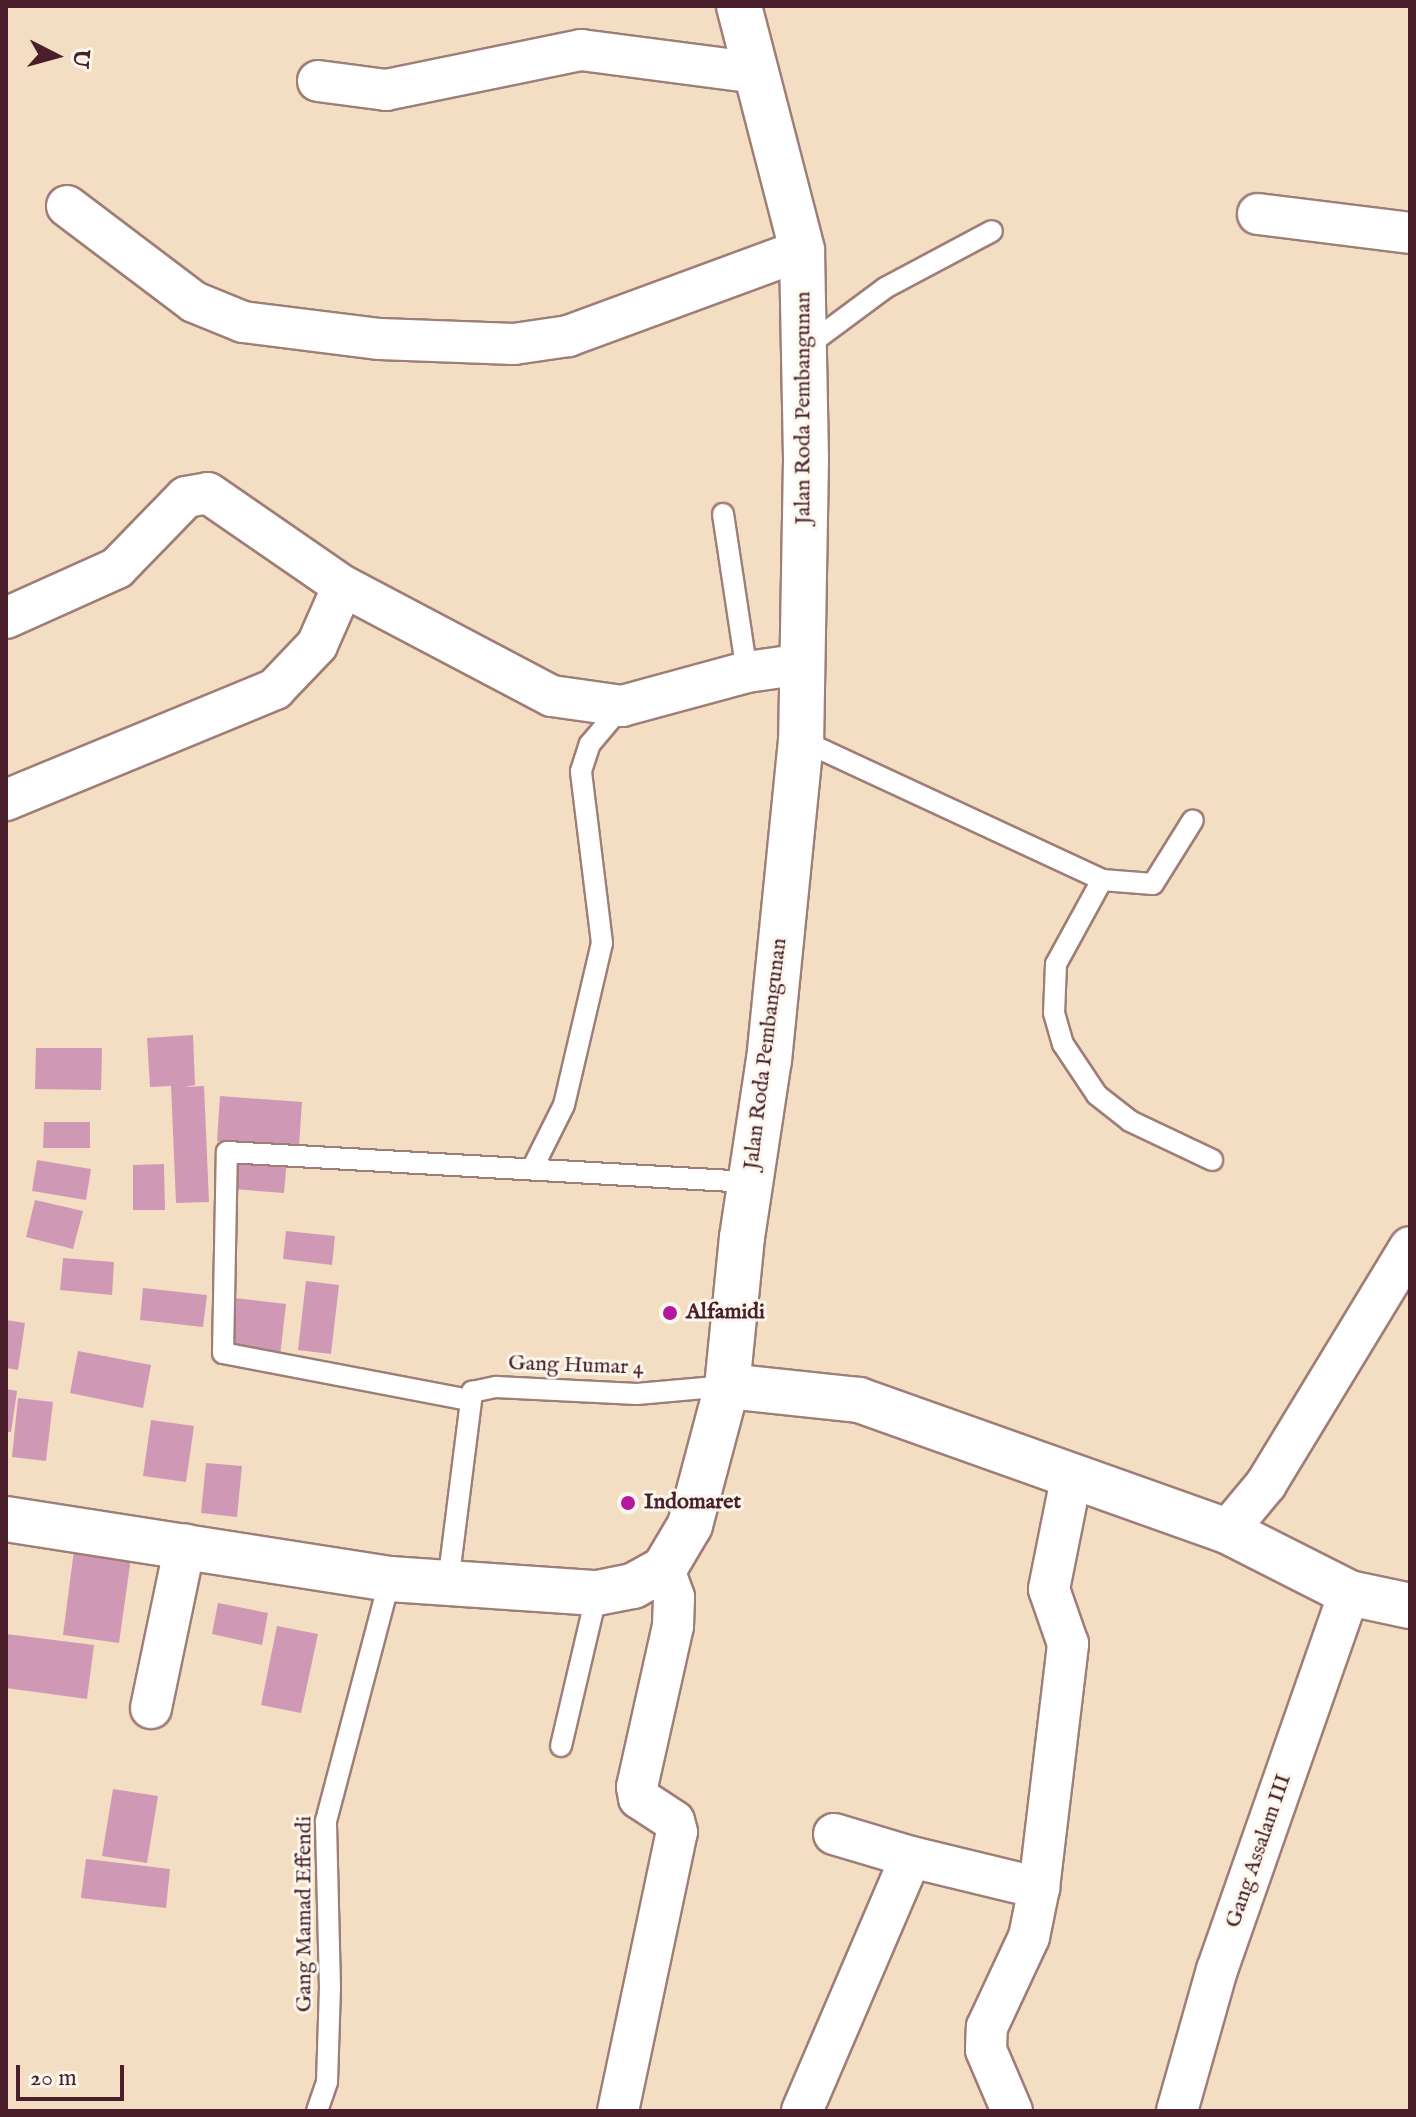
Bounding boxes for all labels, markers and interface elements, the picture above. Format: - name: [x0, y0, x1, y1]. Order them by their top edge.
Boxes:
- north arrow: [16, 16, 96, 96]
- text: U: [65, 48, 95, 69]
- street label: Jalan Roda Pembangunan: [791, 291, 817, 525]
- street label: Jalan Roda Pembangunan: [739, 937, 793, 1171]
- place label: Alfamidi: [686, 1300, 765, 1326]
- marker: Alfamidi: [661, 1304, 679, 1322]
- street label: Gang Humar 4: [508, 1350, 644, 1382]
- place label: Indomaret: [644, 1490, 741, 1516]
- marker: Indomaret: [619, 1494, 637, 1512]
- street label: Gang Assalam III: [1220, 1771, 1298, 1931]
- street label: Gang Mamad Effendi: [292, 1816, 318, 2012]
- scale bar: [20, 2049, 128, 2099]
- text: 20 m: [30, 2063, 77, 2094]

